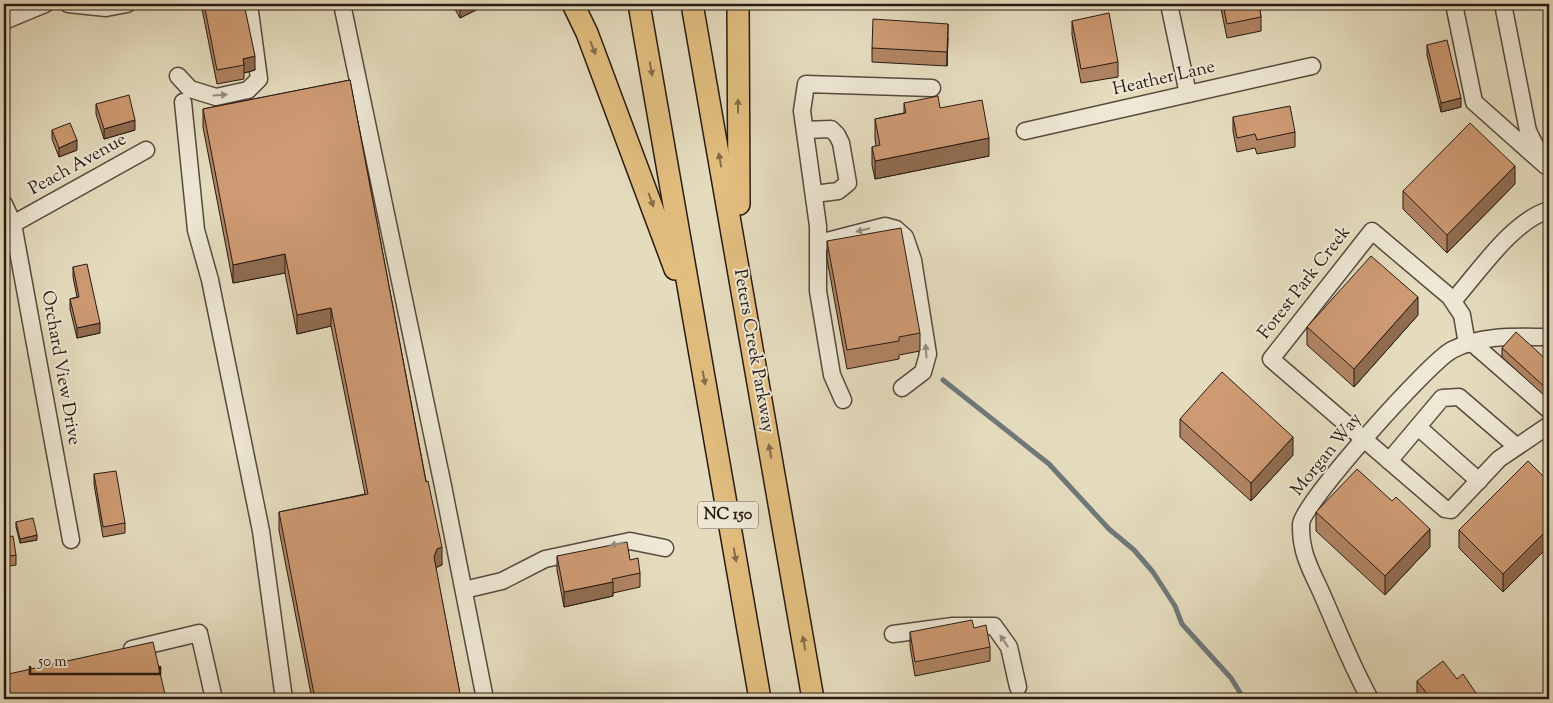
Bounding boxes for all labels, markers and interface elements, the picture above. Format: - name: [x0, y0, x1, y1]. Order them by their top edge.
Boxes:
- one-way arrow: [589, 41, 597, 56]
- street label: Heather Lane: [1110, 55, 1218, 103]
- one-way arrow: [647, 61, 655, 77]
- one-way arrow: [213, 90, 229, 98]
- one-way arrow: [734, 97, 742, 113]
- street label: Peach Avenue: [24, 127, 132, 203]
- one-way arrow: [715, 151, 723, 167]
- one-way arrow: [647, 193, 655, 208]
- street label: Forest Park Creek: [1252, 221, 1358, 345]
- one-way arrow: [855, 226, 870, 234]
- street label: Peters Creek Parkway: [726, 267, 780, 435]
- street label: Orchard View Drive: [34, 289, 86, 447]
- one-way arrow: [922, 342, 930, 358]
- one-way arrow: [701, 371, 709, 387]
- street label: Morgan Way: [1285, 408, 1369, 502]
- one-way arrow: [766, 443, 774, 459]
- road number: NC 150: [698, 502, 758, 528]
- one-way arrow: [609, 540, 624, 548]
- one-way arrow: [732, 548, 740, 564]
- one-way arrow: [1000, 634, 1009, 648]
- one-way arrow: [799, 635, 807, 651]
- scale bar: [30, 643, 160, 675]
- text: 50 m: [37, 652, 67, 673]

